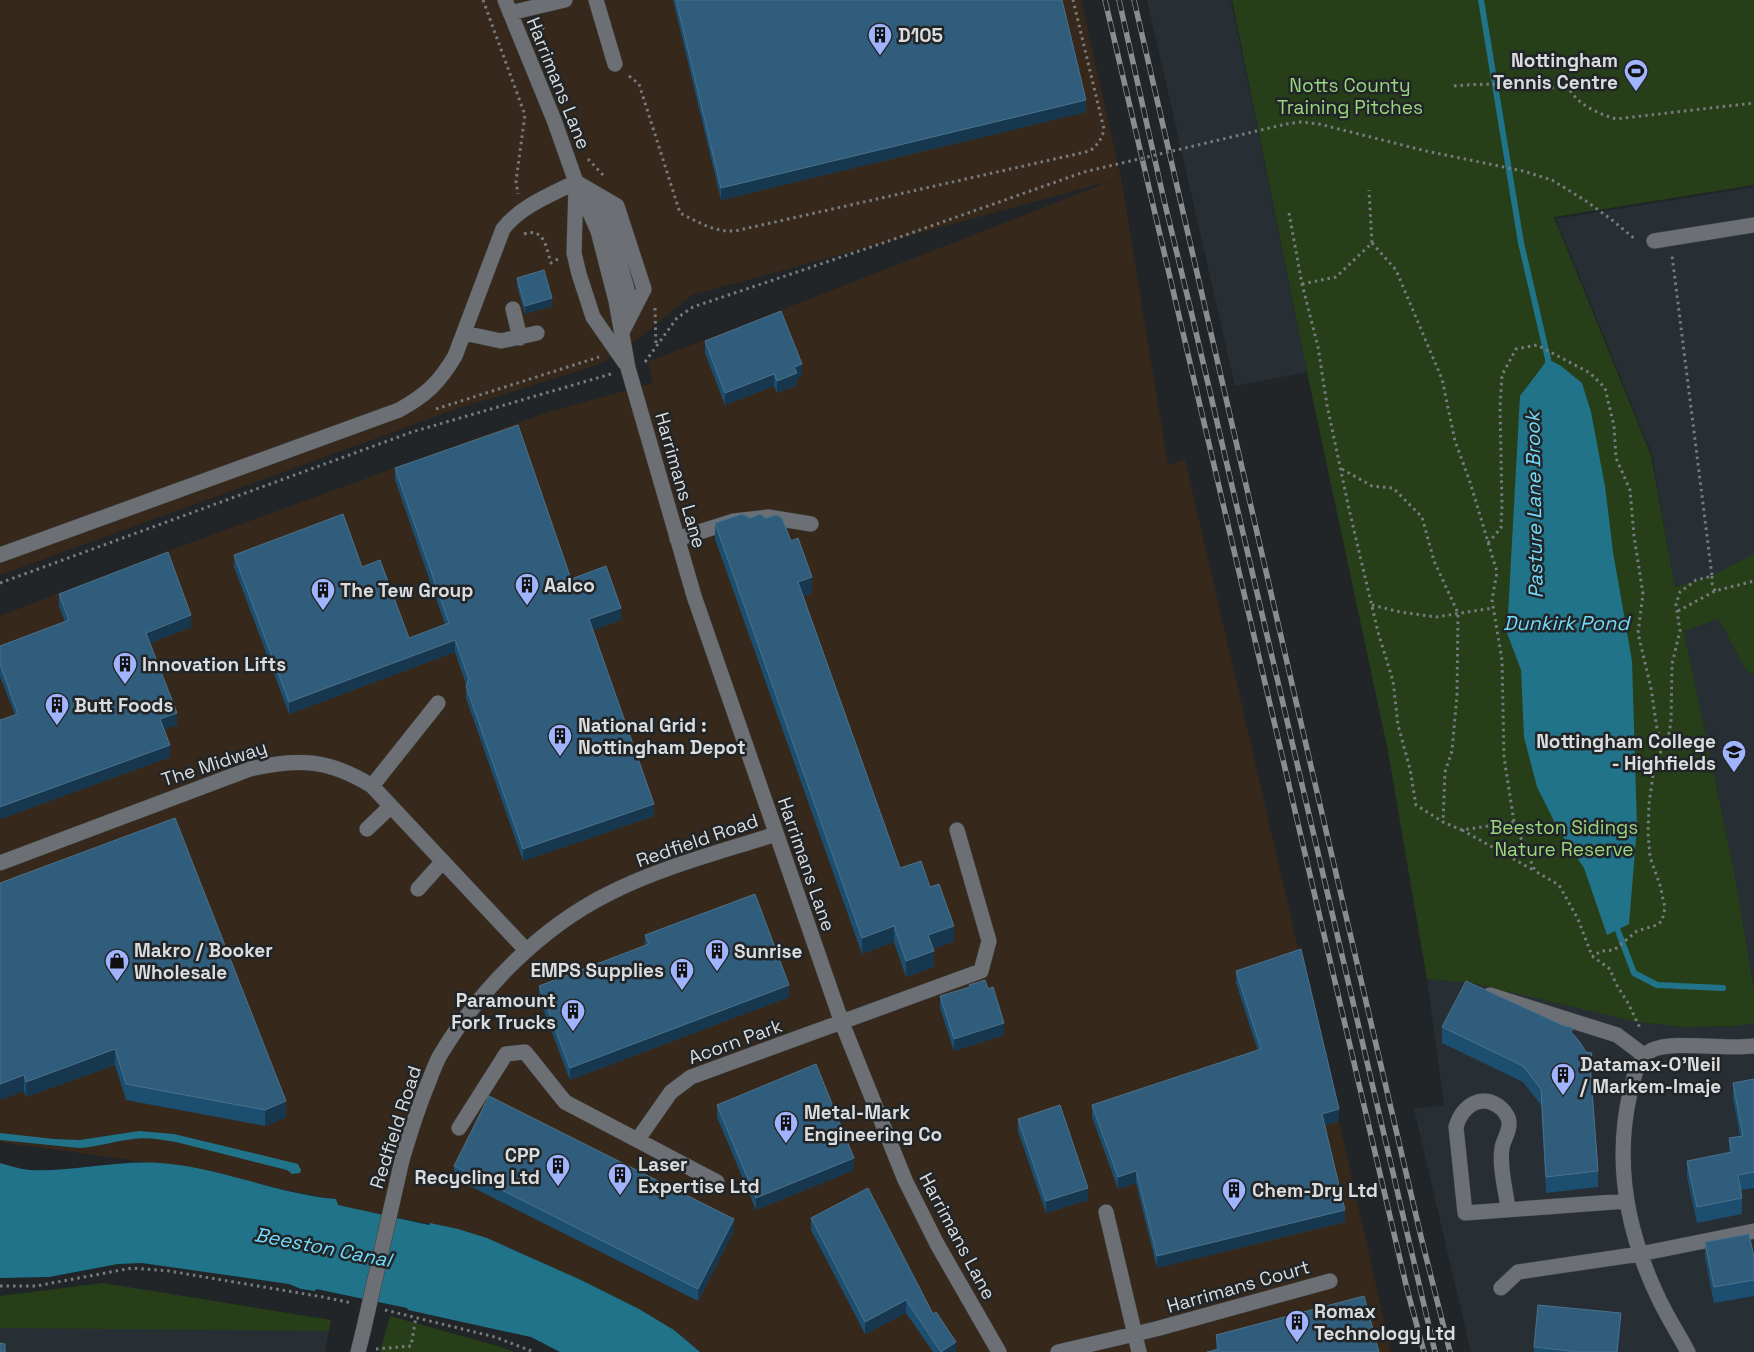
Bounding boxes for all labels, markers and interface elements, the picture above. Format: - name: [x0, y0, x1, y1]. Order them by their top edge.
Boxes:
- street label: Harrimans Lane: [521, 13, 596, 153]
- building icon: D105: [867, 22, 893, 56]
- place label: D105: [898, 23, 943, 48]
- place label: Nottingham Tennis Centre: [1493, 48, 1618, 95]
- sports icon: Nottingham Tennis Centre: [1623, 58, 1649, 92]
- park label: Notts County Training Pitches: [1277, 73, 1423, 120]
- street label: Harrimans Lane: [649, 409, 712, 551]
- water label: Pasture Lane Brook: [1519, 409, 1549, 599]
- building icon: Aalco: [514, 572, 540, 606]
- place label: Aalco: [544, 573, 595, 598]
- building icon: The Tew Group: [310, 577, 336, 611]
- place label: The Tew Group: [340, 578, 473, 603]
- water label: Dunkirk Pond: [1503, 610, 1631, 636]
- building icon: Innovation Lifts: [112, 651, 138, 685]
- place label: Innovation Lifts: [142, 652, 286, 677]
- building icon: Butt Foods: [44, 692, 70, 726]
- place label: Butt Foods: [74, 693, 173, 718]
- place label: National Grid : Nottingham Depot: [578, 713, 746, 760]
- building icon: National Grid : Nottingham Depot: [547, 723, 573, 757]
- place label: Nottingham College - Highfields: [1536, 729, 1716, 776]
- street label: The Midway: [158, 735, 270, 792]
- school or university icon: Nottingham College - Highfields: [1721, 739, 1747, 773]
- street label: Harrimans Lane: [772, 794, 841, 935]
- street label: Redfield Road: [633, 808, 762, 873]
- park label: Beeston Sidings Nature Reserve: [1490, 815, 1638, 862]
- place label: Makro / Booker Wholesale: [134, 938, 273, 985]
- building icon: Sunrise: [704, 938, 730, 972]
- place label: Sunrise: [734, 939, 802, 964]
- shop icon: Makro / Booker Wholesale: [104, 948, 130, 982]
- building icon: EMPS Supplies: [669, 957, 695, 991]
- place label: EMPS Supplies: [530, 958, 664, 983]
- place label: Paramount Fork Trucks: [451, 988, 556, 1035]
- building icon: Paramount Fork Trucks: [560, 998, 586, 1032]
- street label: Acorn Park: [685, 1013, 786, 1070]
- place label: Datamax-O’Neil / Markem-Imaje: [1579, 1052, 1721, 1099]
- building icon: Datamax-O’Neil / Markem-Imaje: [1550, 1062, 1576, 1096]
- street label: Redfield Road: [364, 1063, 427, 1192]
- place label: Metal-Mark Engineering Co: [804, 1100, 942, 1147]
- building icon: Metal-Mark Engineering Co: [773, 1110, 799, 1144]
- place label: CPP Recycling Ltd: [414, 1143, 540, 1190]
- place label: Laser Expertise Ltd: [638, 1152, 760, 1199]
- building icon: CPP Recycling Ltd: [545, 1153, 571, 1187]
- building icon: Laser Expertise Ltd: [607, 1162, 633, 1196]
- street label: Harrimans Lane: [914, 1168, 1002, 1304]
- building icon: Chem-Dry Ltd: [1221, 1177, 1247, 1211]
- place label: Chem-Dry Ltd: [1252, 1178, 1378, 1203]
- water label: Beeston Canal: [252, 1221, 396, 1273]
- street label: Harrimans Court: [1164, 1254, 1313, 1319]
- place label: Romax Technology Ltd: [1314, 1299, 1456, 1346]
- building icon: Romax Technology Ltd: [1284, 1309, 1310, 1343]

